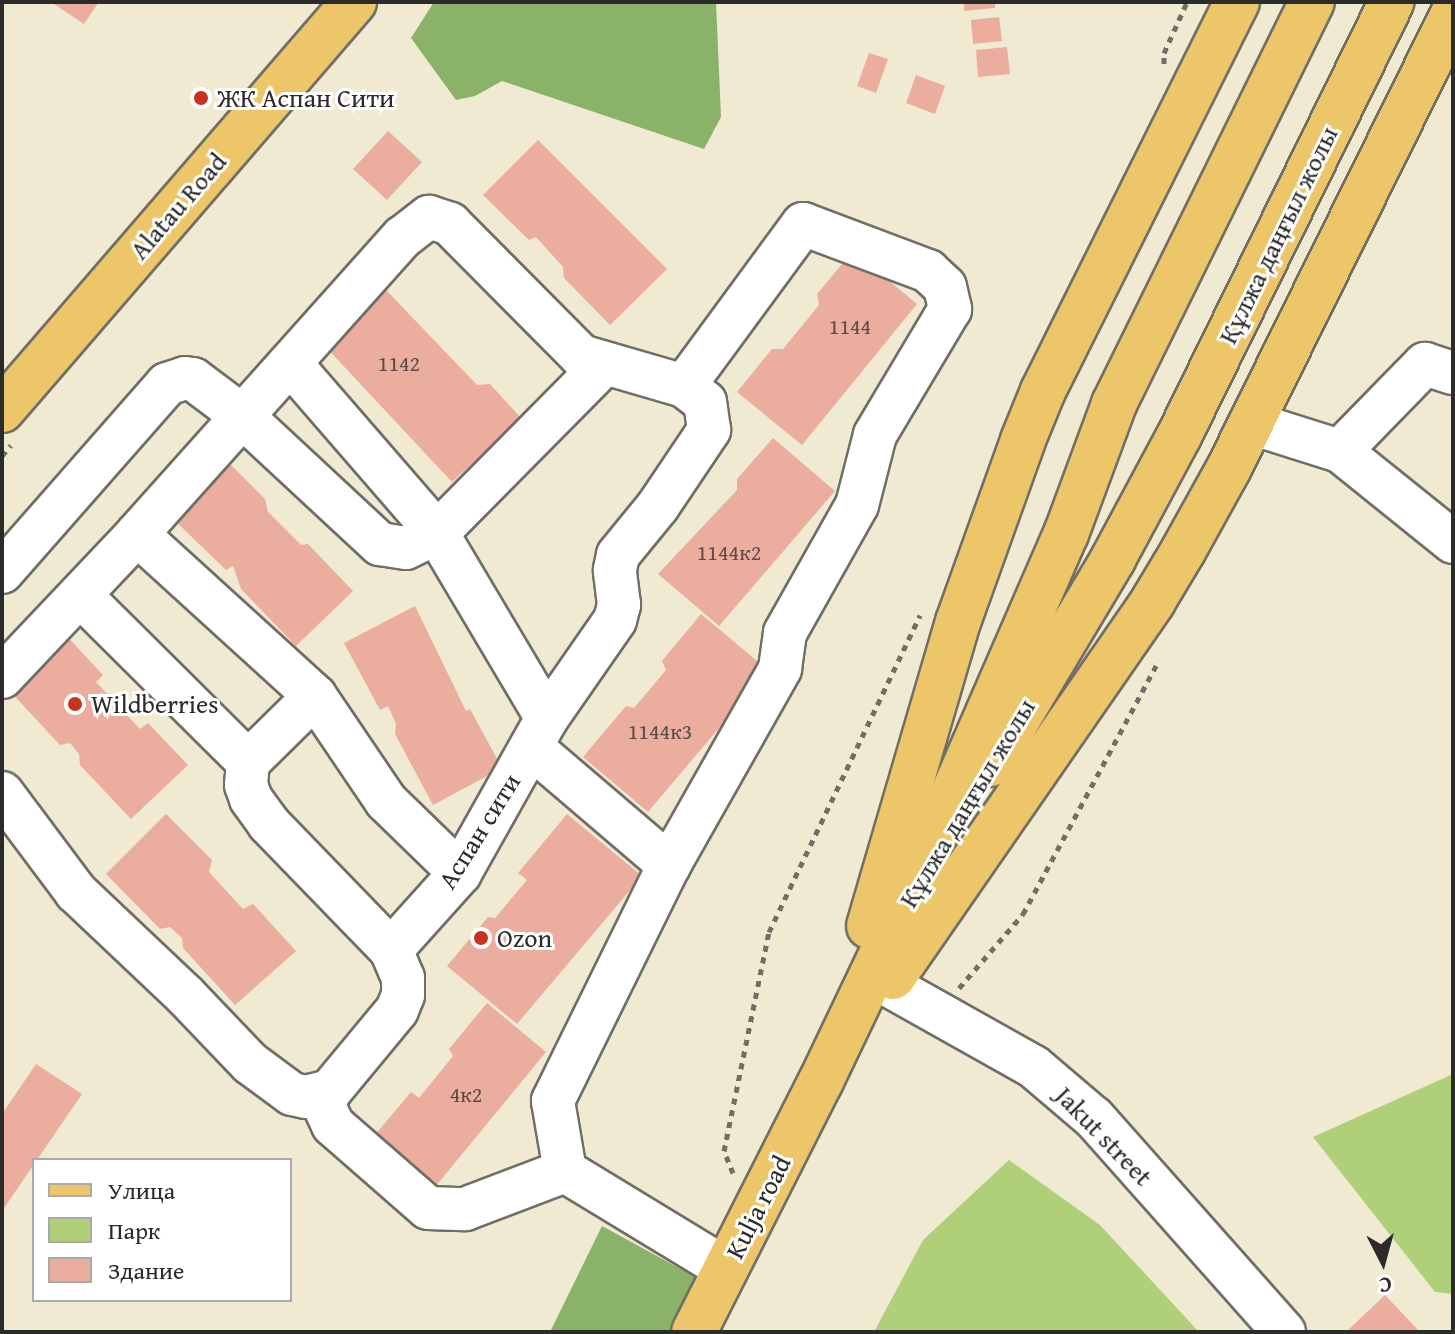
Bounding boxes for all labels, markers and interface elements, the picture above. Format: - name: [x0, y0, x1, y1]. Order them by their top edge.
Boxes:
- place label: ЖК Аспан Сити: [217, 82, 395, 114]
- marker: ЖК Аспан Сити: [192, 89, 210, 107]
- street label: Құлжа даңғыл жолы: [1212, 121, 1344, 349]
- street label: Alatau Road: [123, 146, 233, 266]
- house number: 1144: [829, 314, 871, 340]
- house number: 1142: [378, 351, 420, 377]
- house number: 1144к2: [697, 540, 761, 566]
- place label: Wildberries: [91, 688, 218, 720]
- street label: Құлжа даңғыл жолы: [892, 693, 1042, 913]
- marker: Wildberries: [66, 695, 84, 713]
- house number: 1144к3: [628, 719, 692, 745]
- street label: Аспан сити: [431, 768, 527, 894]
- place label: Ozon: [497, 922, 552, 954]
- marker: Ozon: [472, 929, 490, 947]
- street label: Jakut street: [1049, 1080, 1159, 1192]
- house number: 4к2: [450, 1082, 482, 1108]
- street label: Kulja road: [719, 1150, 797, 1264]
- legend: [32, 1158, 292, 1302]
- text: Улица: [108, 1173, 175, 1208]
- text: Парк: [108, 1213, 160, 1248]
- north arrow: [1343, 1222, 1423, 1302]
- text: Здание: [108, 1253, 184, 1288]
- text: С: [1378, 1269, 1393, 1302]

